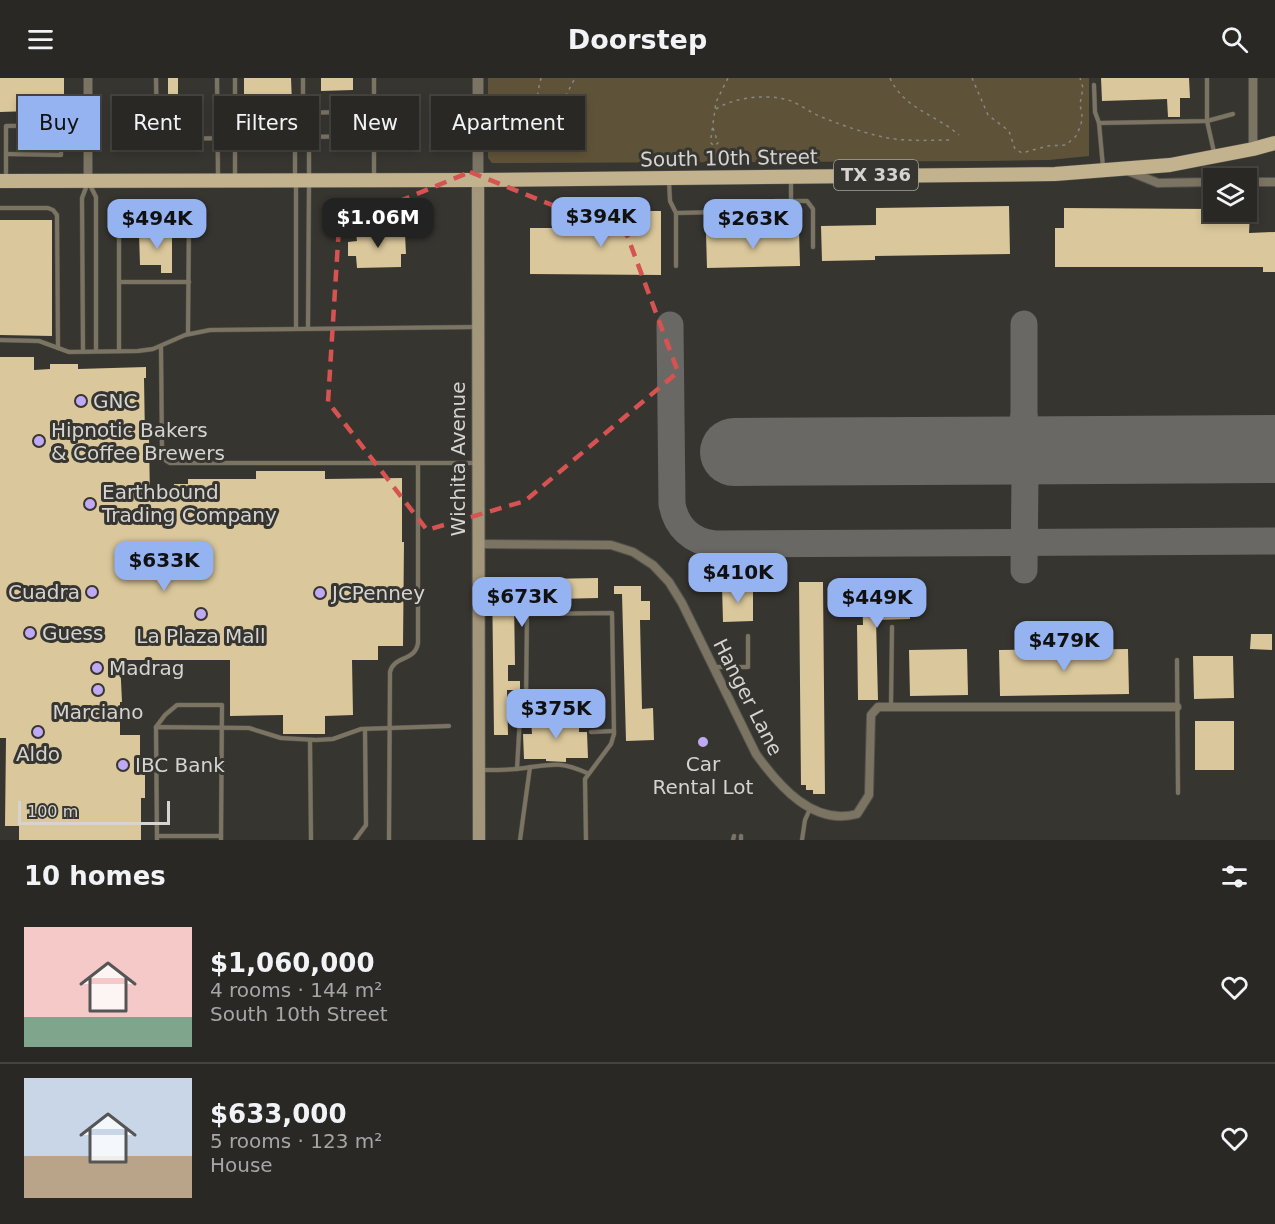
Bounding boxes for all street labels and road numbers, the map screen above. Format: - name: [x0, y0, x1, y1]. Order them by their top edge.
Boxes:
- street label: South 10th Street: [640, 144, 818, 172]
- road number: TX 336: [834, 160, 918, 190]
- street label: Wichita Avenue: [446, 382, 470, 536]
- street label: Hanger Lane: [708, 635, 788, 759]

